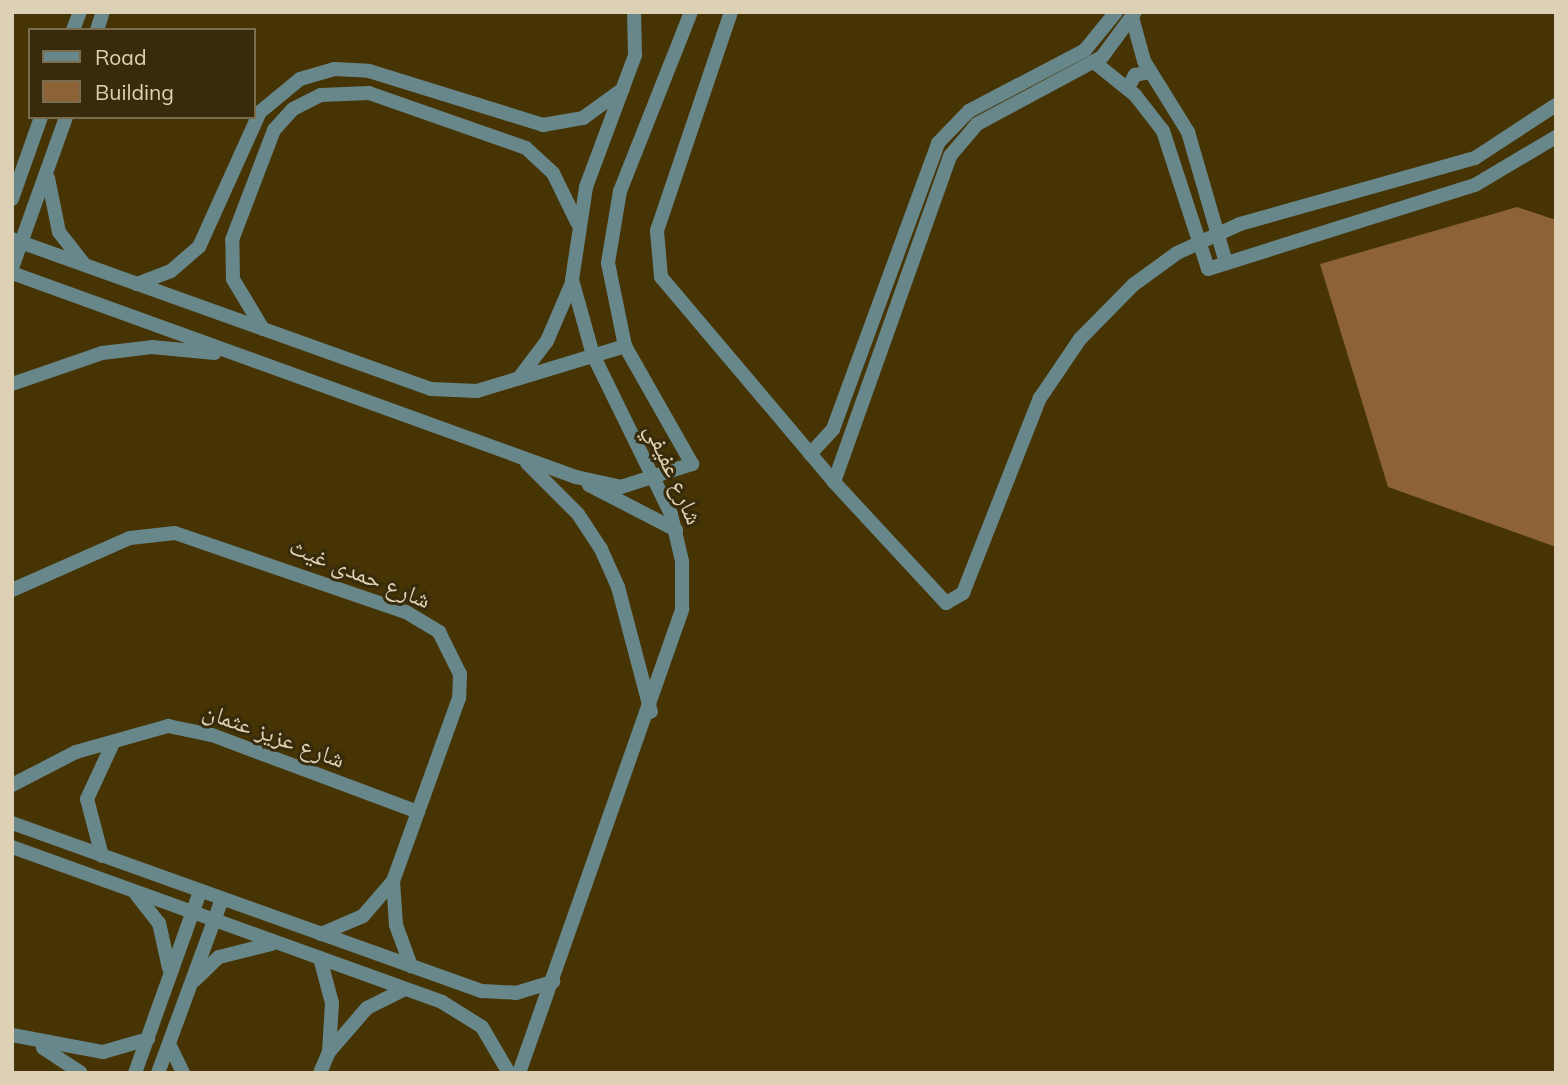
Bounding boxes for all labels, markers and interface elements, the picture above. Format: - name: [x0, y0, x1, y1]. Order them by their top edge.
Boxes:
- legend: [28, 28, 256, 119]
- text: Road: [95, 44, 146, 70]
- text: Building: [95, 79, 174, 105]
- street label: شارع عفيفي: [639, 419, 709, 529]
- street label: شارع حمدى غيث: [285, 532, 435, 614]
- street label: شارع عزيز عثمان: [199, 696, 349, 774]

